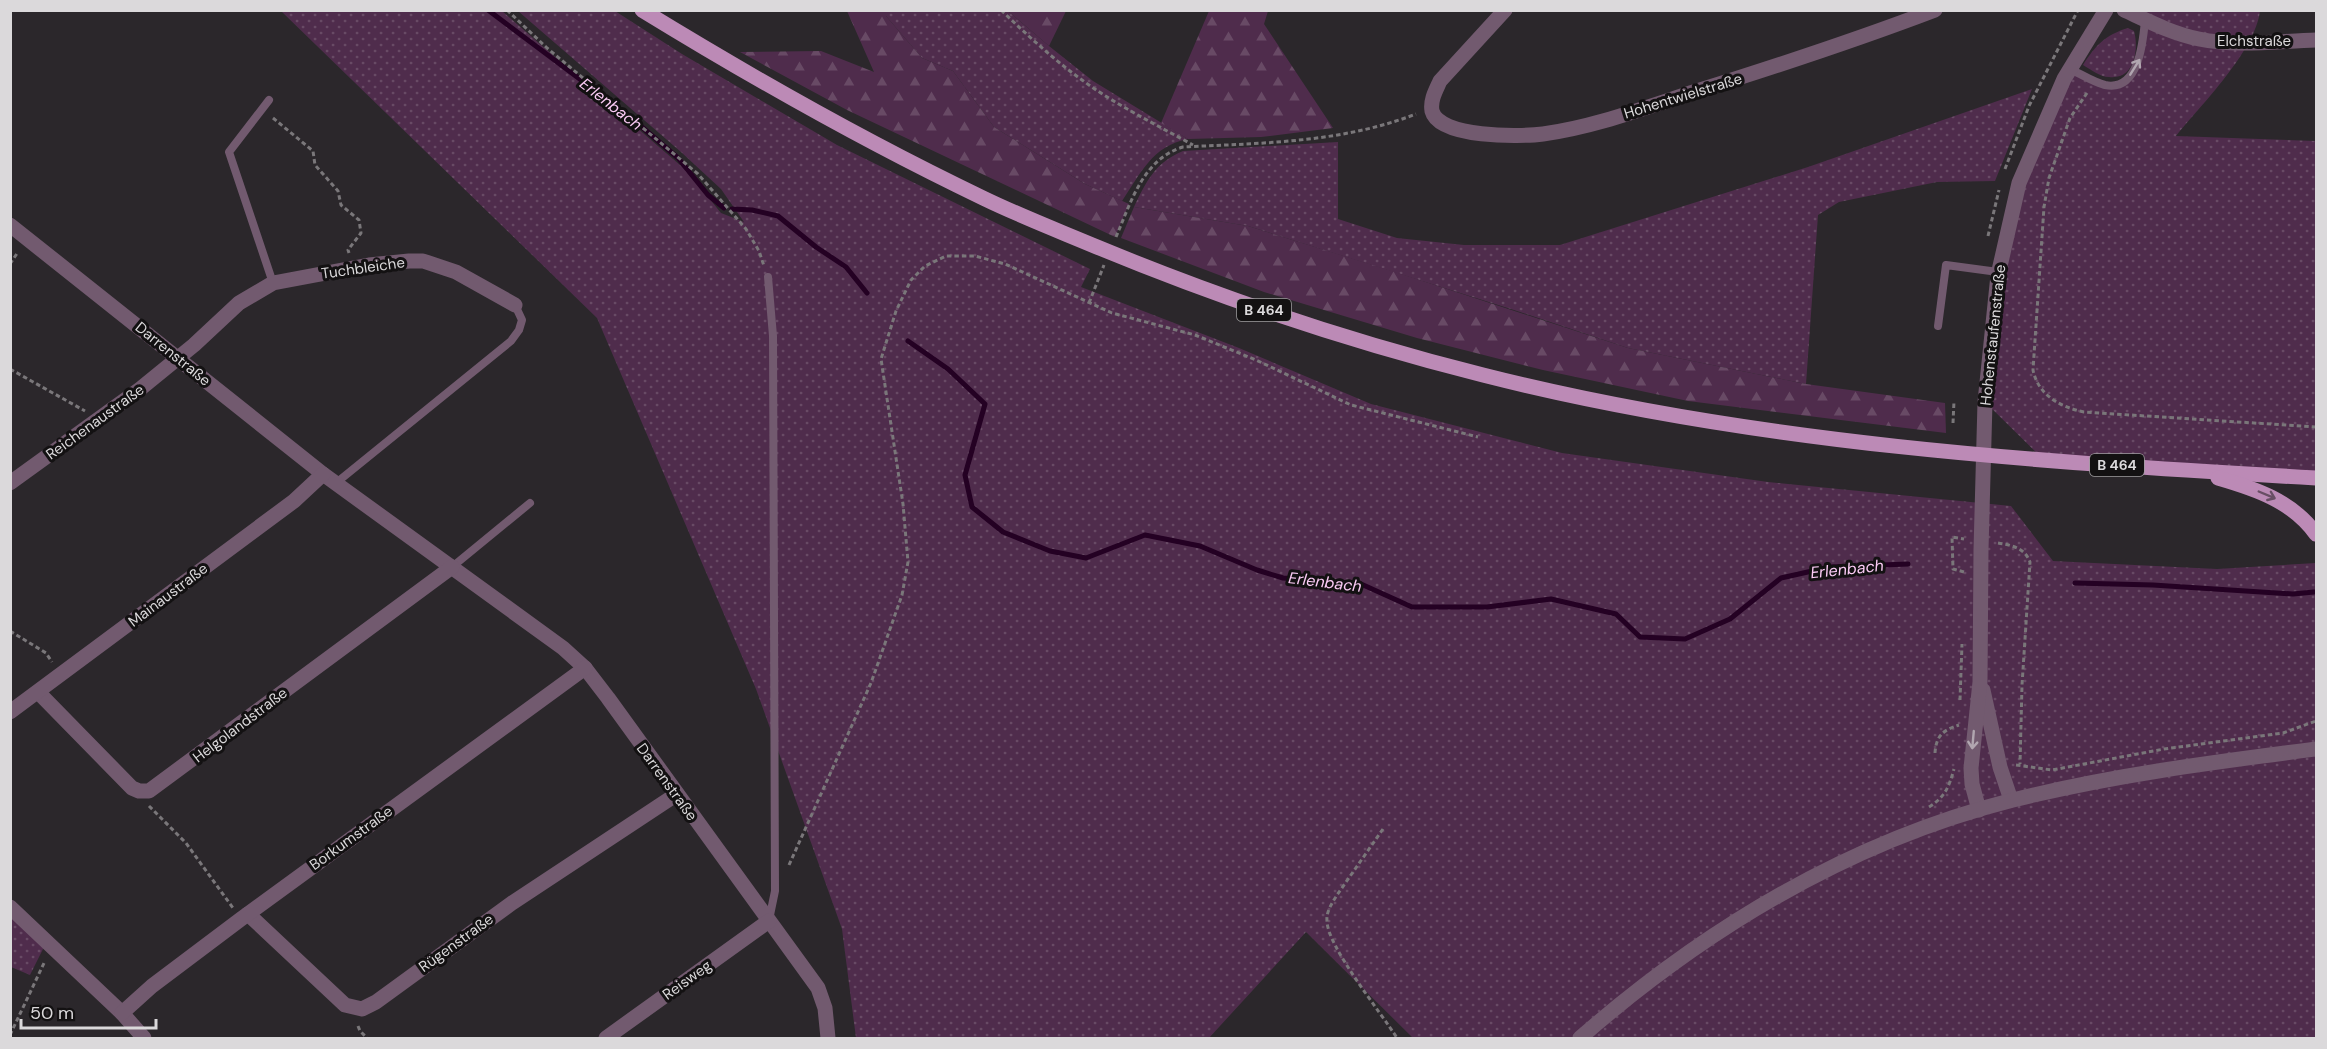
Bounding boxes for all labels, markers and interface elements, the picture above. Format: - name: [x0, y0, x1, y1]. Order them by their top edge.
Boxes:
- street label: Elchstraße: [2217, 31, 2291, 51]
- one-way arrow: [2128, 58, 2141, 75]
- street label: Hohentwielstraße: [1621, 69, 1745, 123]
- water label: Erlenbach: [575, 73, 647, 135]
- street label: Tuchbleiche: [320, 252, 406, 284]
- street label: Hohenstaufenstraße: [1976, 264, 2010, 406]
- road number: B 464: [1237, 299, 1291, 321]
- street label: Darrenstraße: [131, 317, 215, 391]
- street label: Reichenaustraße: [42, 380, 148, 464]
- road number: B 464: [2090, 454, 2144, 476]
- one-way arrow: [2258, 490, 2276, 501]
- water label: Erlenbach: [1809, 555, 1885, 583]
- street label: Mainaustraße: [124, 558, 212, 632]
- water label: Erlenbach: [1287, 567, 1363, 597]
- street label: Helgolandstraße: [189, 683, 291, 767]
- one-way arrow: [1967, 730, 1978, 750]
- street label: Darrenstraße: [632, 739, 702, 825]
- street label: Borkumstraße: [305, 801, 397, 875]
- street label: Rügenstraße: [415, 909, 497, 977]
- street label: Reisweg: [659, 955, 715, 1005]
- scale bar: [21, 992, 156, 1030]
- text: 50 m: [30, 1001, 74, 1025]

